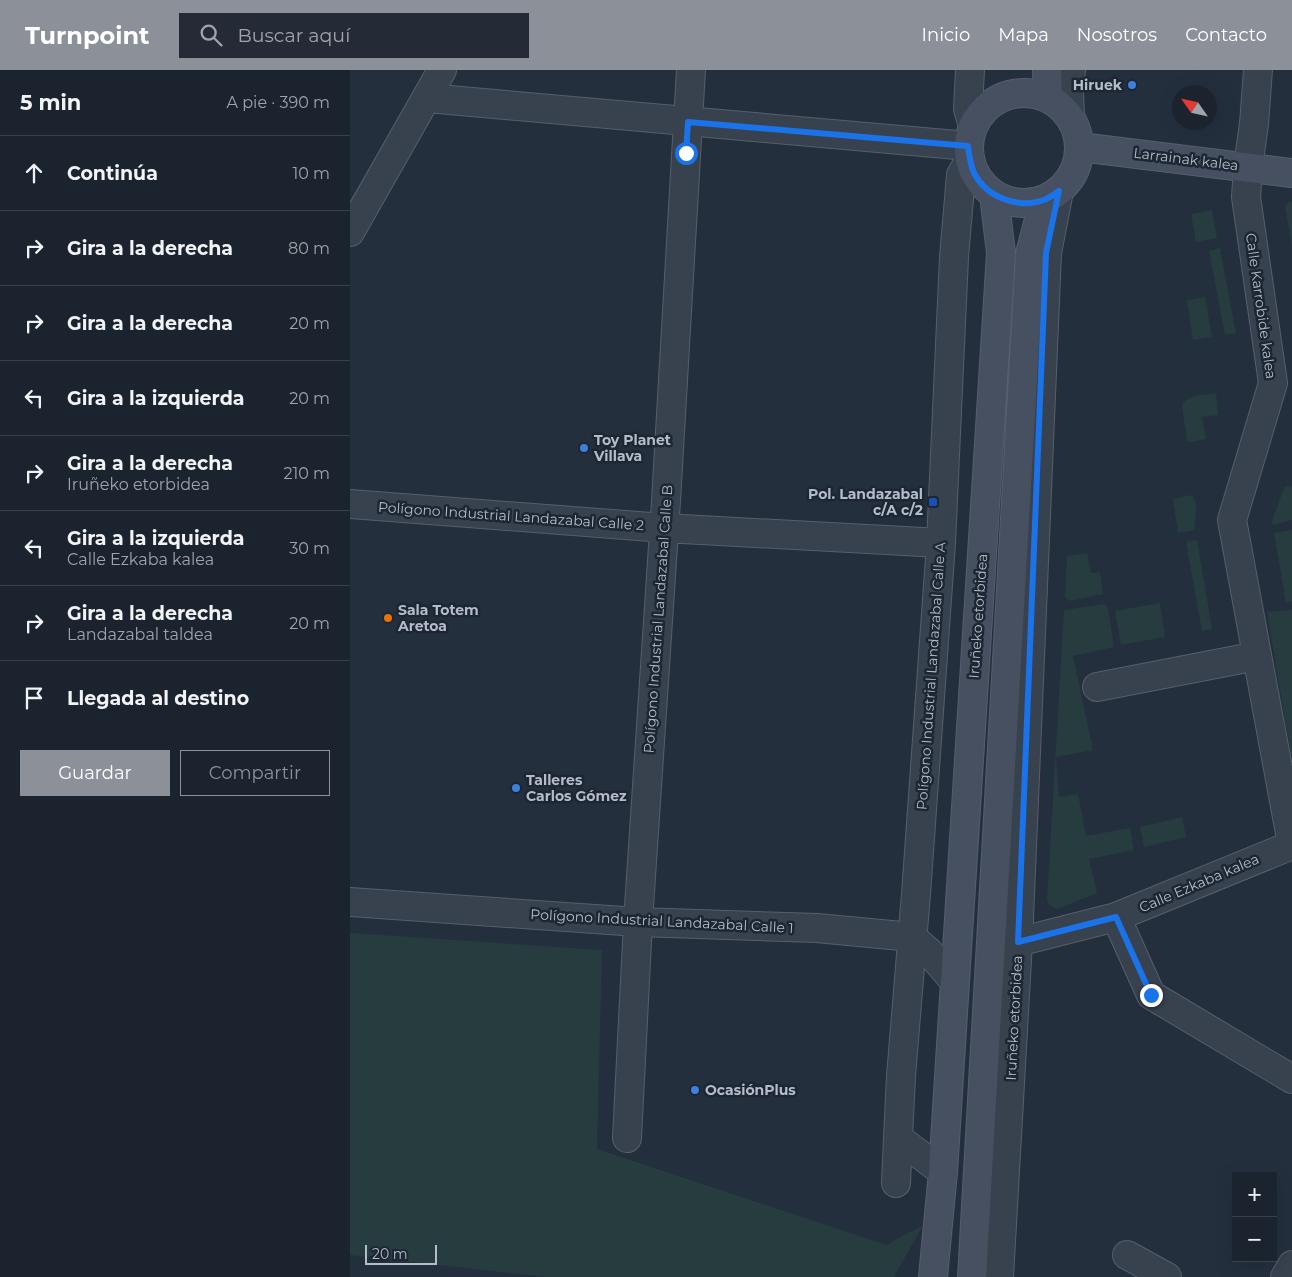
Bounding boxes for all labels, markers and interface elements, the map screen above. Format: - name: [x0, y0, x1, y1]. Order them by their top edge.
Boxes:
- search box: [179, 13, 529, 58]
- text: Turnpoint: [25, 21, 149, 50]
- icon: search: [197, 21, 225, 49]
- text: Buscar aquí: [237, 24, 350, 47]
- text: Inicio: [922, 24, 970, 46]
- text: Mapa: [998, 24, 1049, 46]
- text: Nosotros: [1077, 24, 1157, 46]
- text: Contacto: [1185, 24, 1267, 46]
- place label: Hiruek: [1073, 76, 1123, 94]
- marker: Hiruek: [1126, 79, 1138, 91]
- north arrow: [1172, 85, 1217, 130]
- text: 5 min: [20, 90, 81, 115]
- text: A pie · 390 m: [227, 93, 330, 112]
- route start: [675, 142, 698, 165]
- street label: Larrainak kalea: [1132, 144, 1240, 174]
- icon: ahead: [20, 159, 48, 187]
- text: Continúa: [67, 162, 158, 185]
- text: 10 m: [292, 164, 330, 183]
- street label: Calle Karrobide kalea: [1242, 232, 1280, 380]
- icon: right: [20, 234, 48, 262]
- text: Gira a la derecha: [67, 237, 233, 260]
- text: 80 m: [288, 239, 330, 258]
- icon: right: [20, 309, 48, 337]
- text: Gira a la derecha: [67, 312, 233, 335]
- text: 20 m: [289, 314, 330, 333]
- icon: left: [20, 384, 48, 412]
- text: Gira a la izquierda: [67, 387, 245, 410]
- text: 20 m: [289, 389, 330, 408]
- place label: Toy Planet Villava: [593, 431, 671, 465]
- marker: Toy Planet Villava: [578, 442, 590, 454]
- text: Gira a la derecha: [67, 452, 233, 475]
- icon: right: [20, 459, 48, 487]
- text: 210 m: [283, 464, 330, 483]
- text: Iruñeko etorbidea: [67, 475, 210, 494]
- street label: Polígono Industrial Landazabal Calle B: [640, 484, 676, 754]
- place label: Pol. Landazabal c/A c/2: [808, 485, 923, 519]
- marker: Pol. Landazabal c/A c/2: [927, 496, 939, 508]
- street label: Polígono Industrial Landazabal Calle 2: [377, 498, 645, 534]
- text: Gira a la izquierda: [67, 527, 245, 550]
- icon: left: [20, 534, 48, 562]
- text: 30 m: [289, 539, 330, 558]
- street label: Polígono Industrial Landazabal Calle A: [913, 540, 949, 811]
- text: Calle Ezkaba kalea: [67, 550, 214, 569]
- street label: Iruñeko etorbidea: [965, 553, 991, 679]
- place label: Sala Totem Aretoa: [397, 601, 479, 635]
- text: Gira a la derecha: [67, 602, 233, 625]
- icon: right: [20, 609, 48, 637]
- marker: Sala Totem Aretoa: [382, 612, 394, 624]
- text: 20 m: [289, 614, 330, 633]
- text: Landazabal taldea: [67, 625, 213, 644]
- icon: arrive: [20, 684, 48, 712]
- text: Llegada al destino: [67, 687, 249, 710]
- button: Guardar: [20, 750, 170, 796]
- button: Compartir: [180, 750, 330, 796]
- place label: Talleres Carlos Gómez: [526, 771, 627, 805]
- marker: Talleres Carlos Gómez: [510, 782, 522, 794]
- street label: Calle Ezkaba kalea: [1136, 850, 1262, 916]
- street label: Polígono Industrial Landazabal Calle 1: [530, 905, 794, 937]
- street label: Iruñeko etorbidea: [1002, 955, 1026, 1081]
- route end: [1140, 984, 1163, 1007]
- place label: OcasiónPlus: [705, 1081, 796, 1099]
- marker: OcasiónPlus: [689, 1084, 701, 1096]
- map controls: [1232, 1172, 1277, 1262]
- button: +: [1232, 1172, 1277, 1217]
- button: −: [1232, 1217, 1277, 1262]
- scale bar: [365, 1242, 438, 1265]
- text: 20 m: [372, 1245, 408, 1263]

